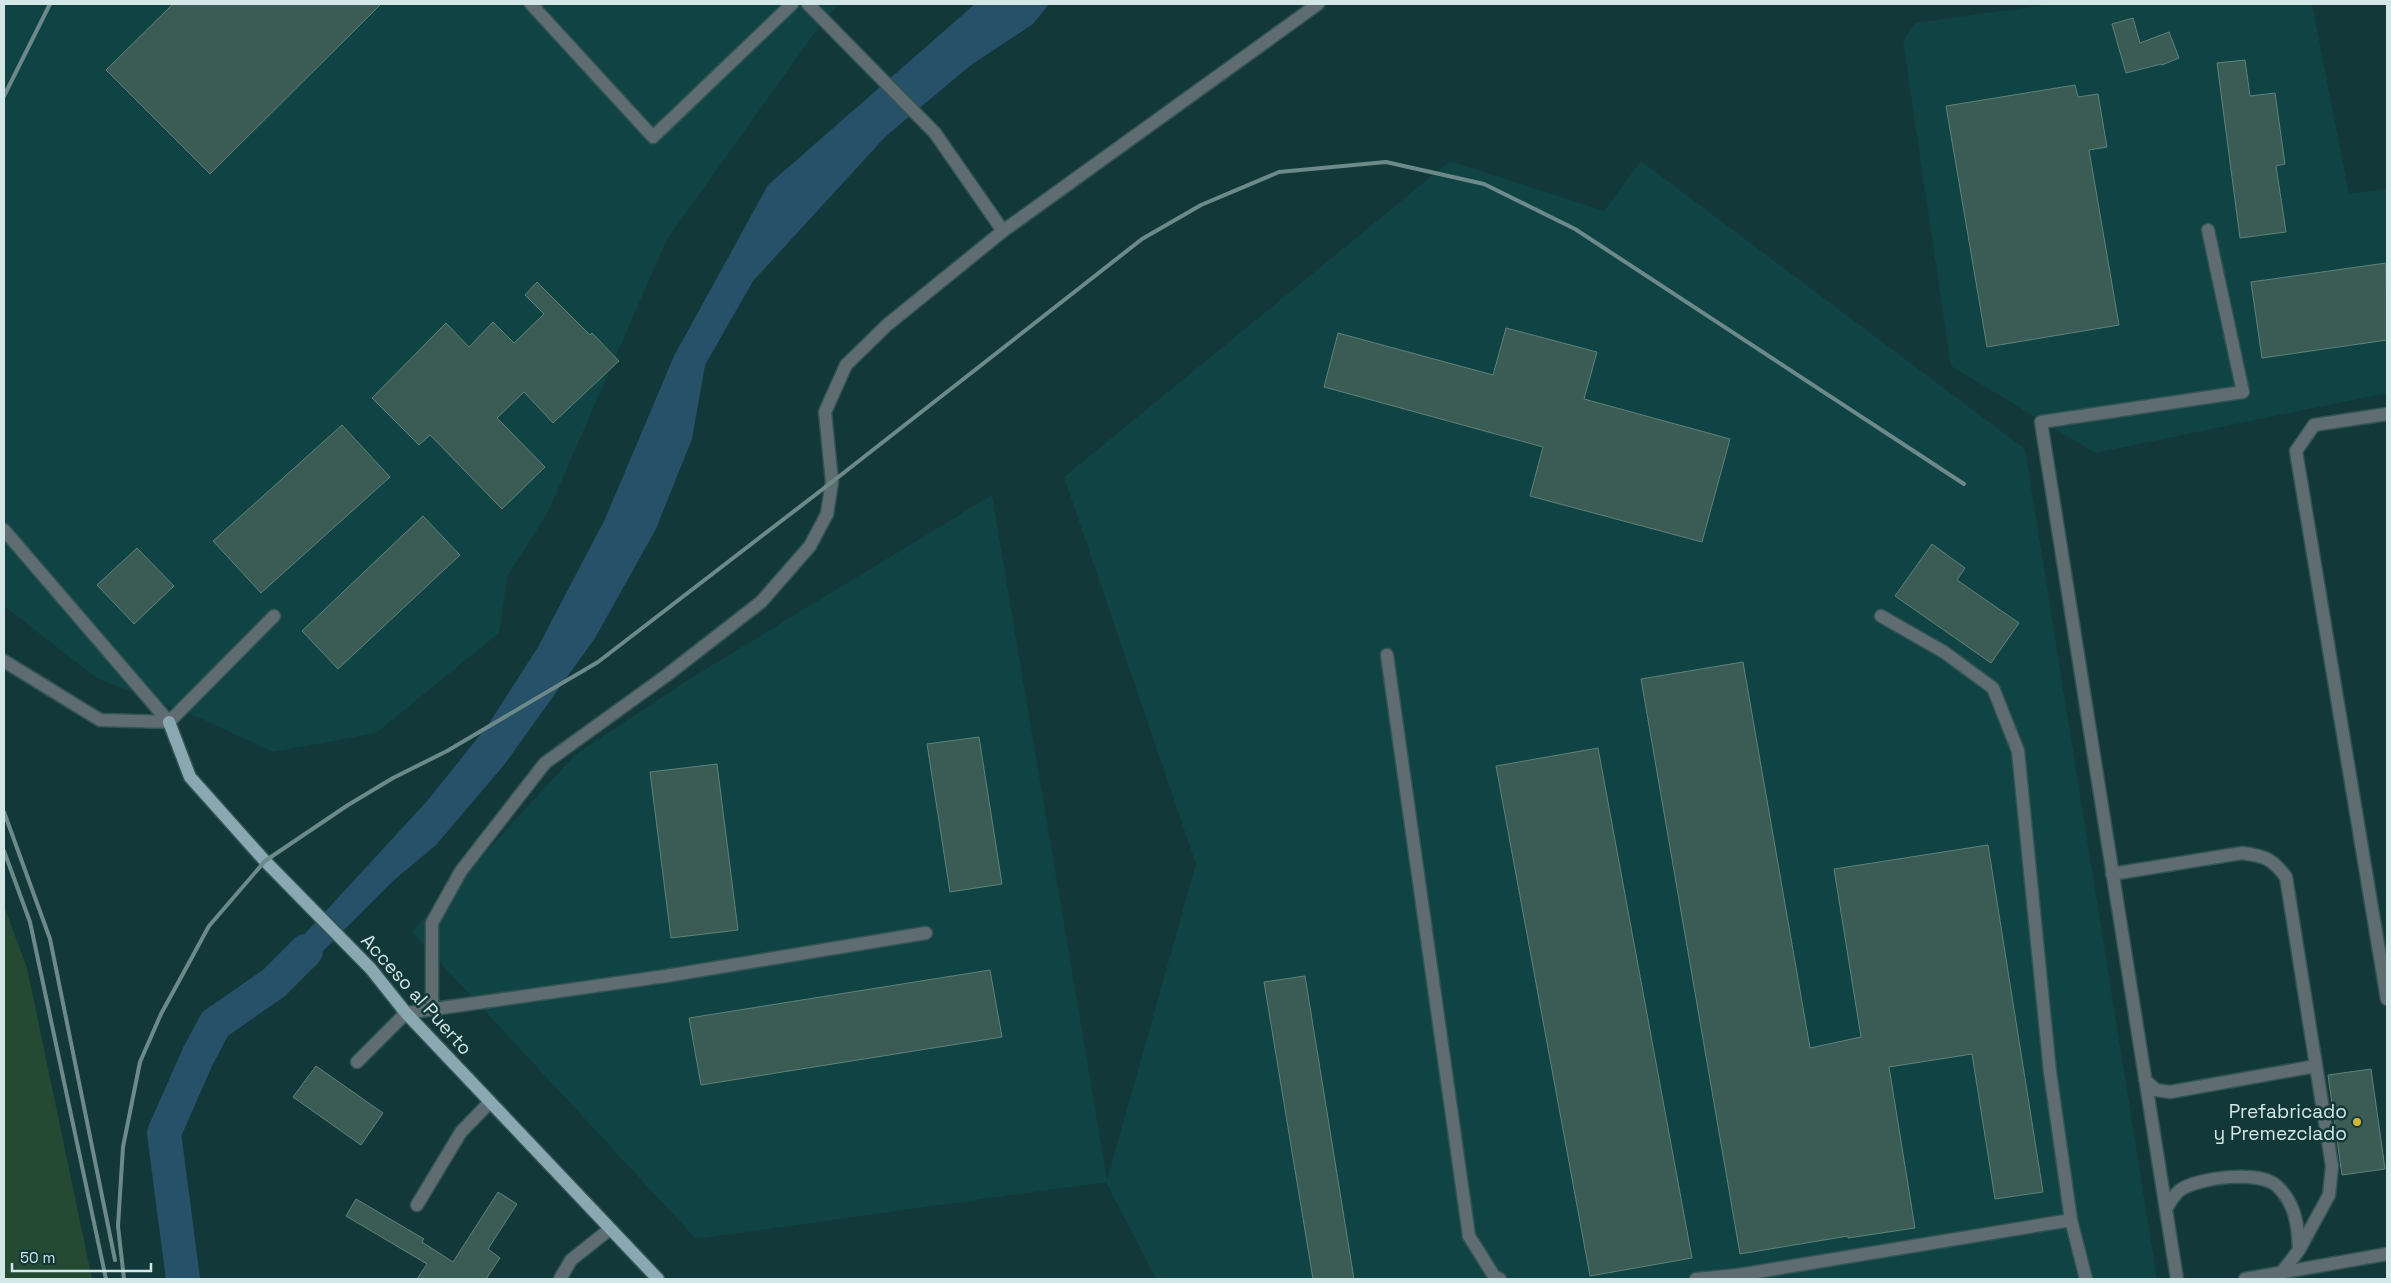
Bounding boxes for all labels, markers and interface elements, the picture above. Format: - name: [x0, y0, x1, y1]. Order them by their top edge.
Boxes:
- street label: Acceso al Puerto: [356, 929, 478, 1060]
- place label: Prefabricado y Premezclado: [2214, 1099, 2347, 1146]
- marker: Prefabricado y Premezclado: [2351, 1116, 2363, 1128]
- scale bar: [12, 1240, 151, 1272]
- text: 50 m: [20, 1248, 55, 1267]

